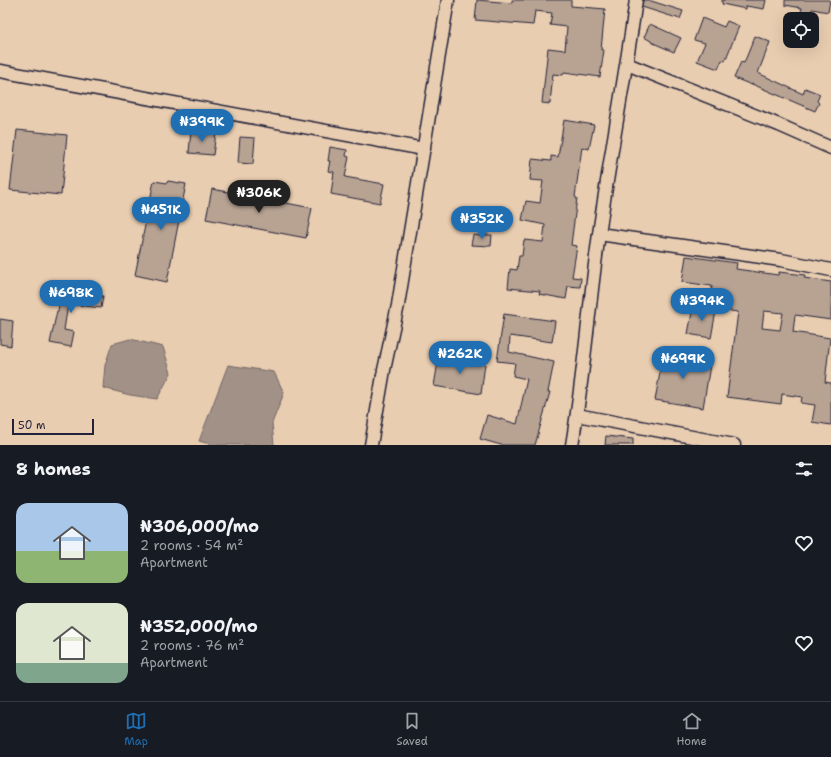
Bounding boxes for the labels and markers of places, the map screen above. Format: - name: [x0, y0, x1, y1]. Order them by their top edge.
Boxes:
- pin: ₦399K: [174, 109, 230, 143]
- pin: ₦306K: [231, 180, 287, 214]
- pin: ₦451K: [133, 197, 189, 231]
- pin: ₦352K: [454, 206, 510, 240]
- pin: ₦698K: [43, 280, 99, 314]
- pin: ₦394K: [674, 288, 730, 322]
- pin: ₦262K: [432, 341, 488, 375]
- pin: ₦699K: [655, 346, 711, 380]

